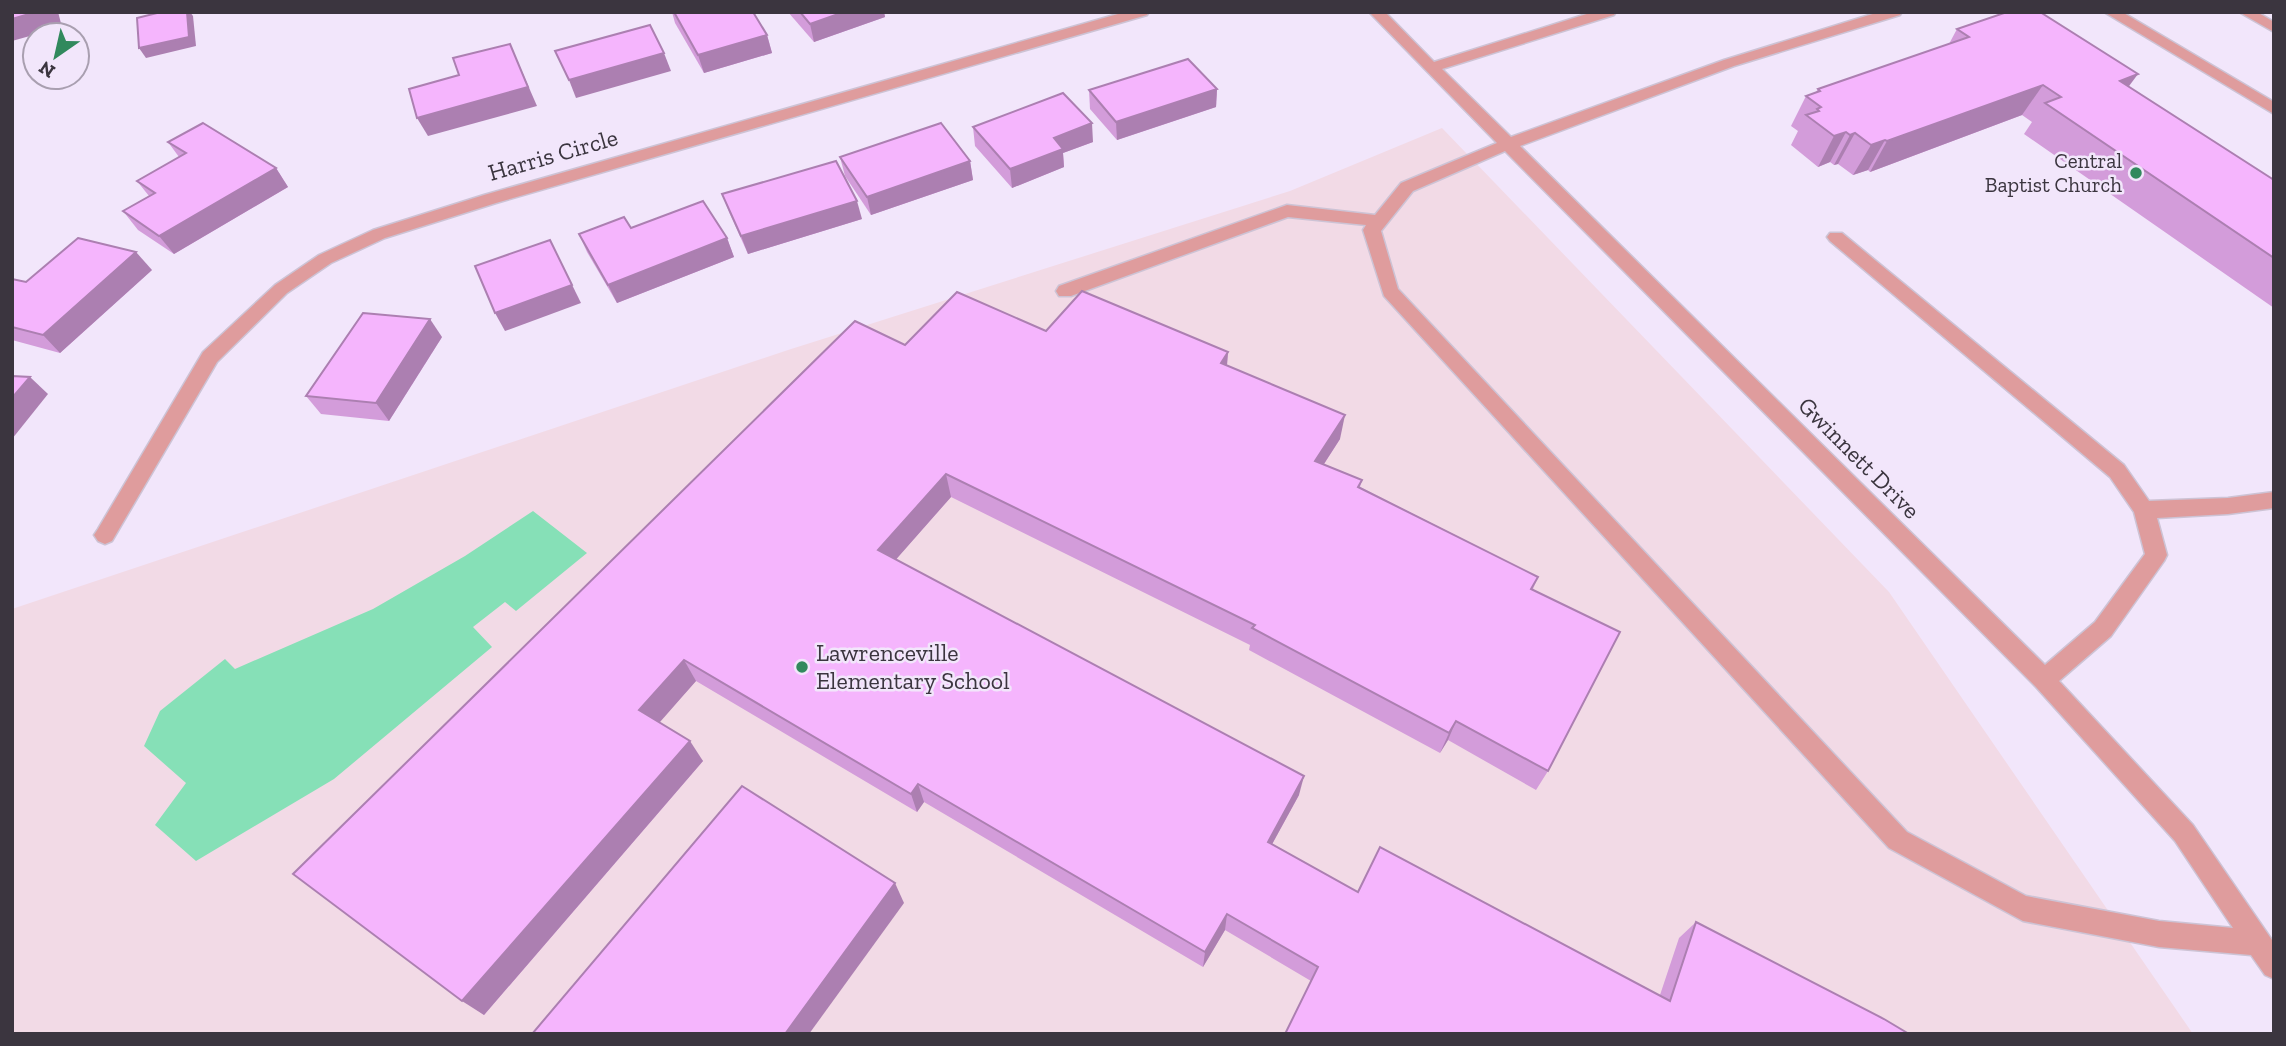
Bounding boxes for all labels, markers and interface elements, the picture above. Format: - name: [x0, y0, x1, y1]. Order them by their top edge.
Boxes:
- north arrow: [21, 21, 91, 91]
- text: N: [34, 56, 59, 83]
- street label: Harris Circle: [485, 122, 621, 187]
- place label: Central Baptist Church: [1985, 148, 2122, 197]
- marker: Central Baptist Church: [2128, 165, 2144, 181]
- street label: Gwinnett Drive: [1792, 391, 1926, 525]
- place label: Lawrenceville Elementary School: [816, 638, 1010, 695]
- marker: Lawrenceville Elementary School: [794, 659, 810, 675]

